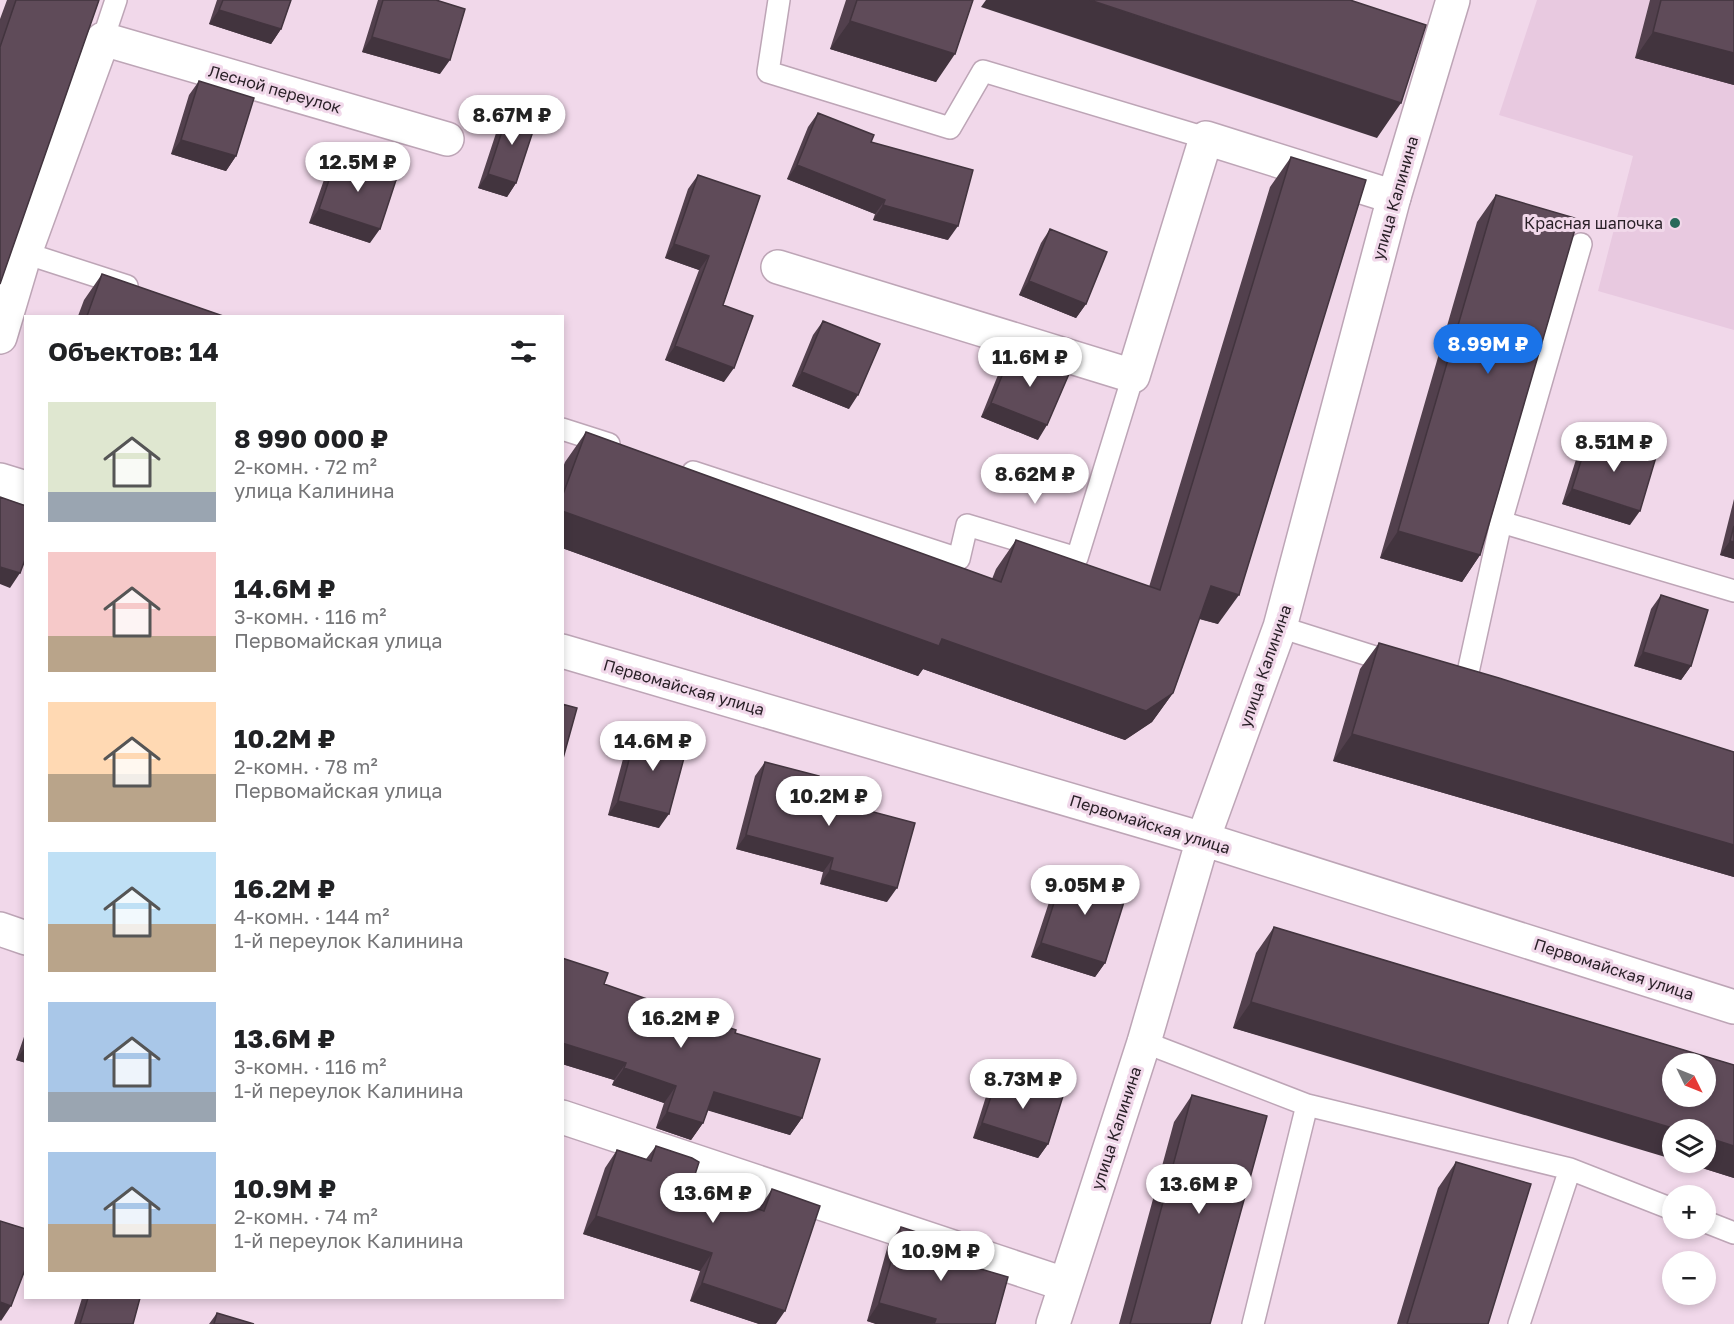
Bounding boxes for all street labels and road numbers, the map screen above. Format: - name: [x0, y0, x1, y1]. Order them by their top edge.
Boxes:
- street label: Лесной переулок: [206, 60, 344, 118]
- street label: улица Калинина: [1368, 134, 1422, 262]
- street label: улица Калинина: [1235, 602, 1295, 730]
- street label: Первомайская улица: [601, 654, 767, 720]
- street label: Первомайская улица: [1067, 790, 1233, 858]
- street label: Первомайская улица: [1532, 934, 1696, 1004]
- street label: улица Калинина: [1087, 1064, 1145, 1192]

